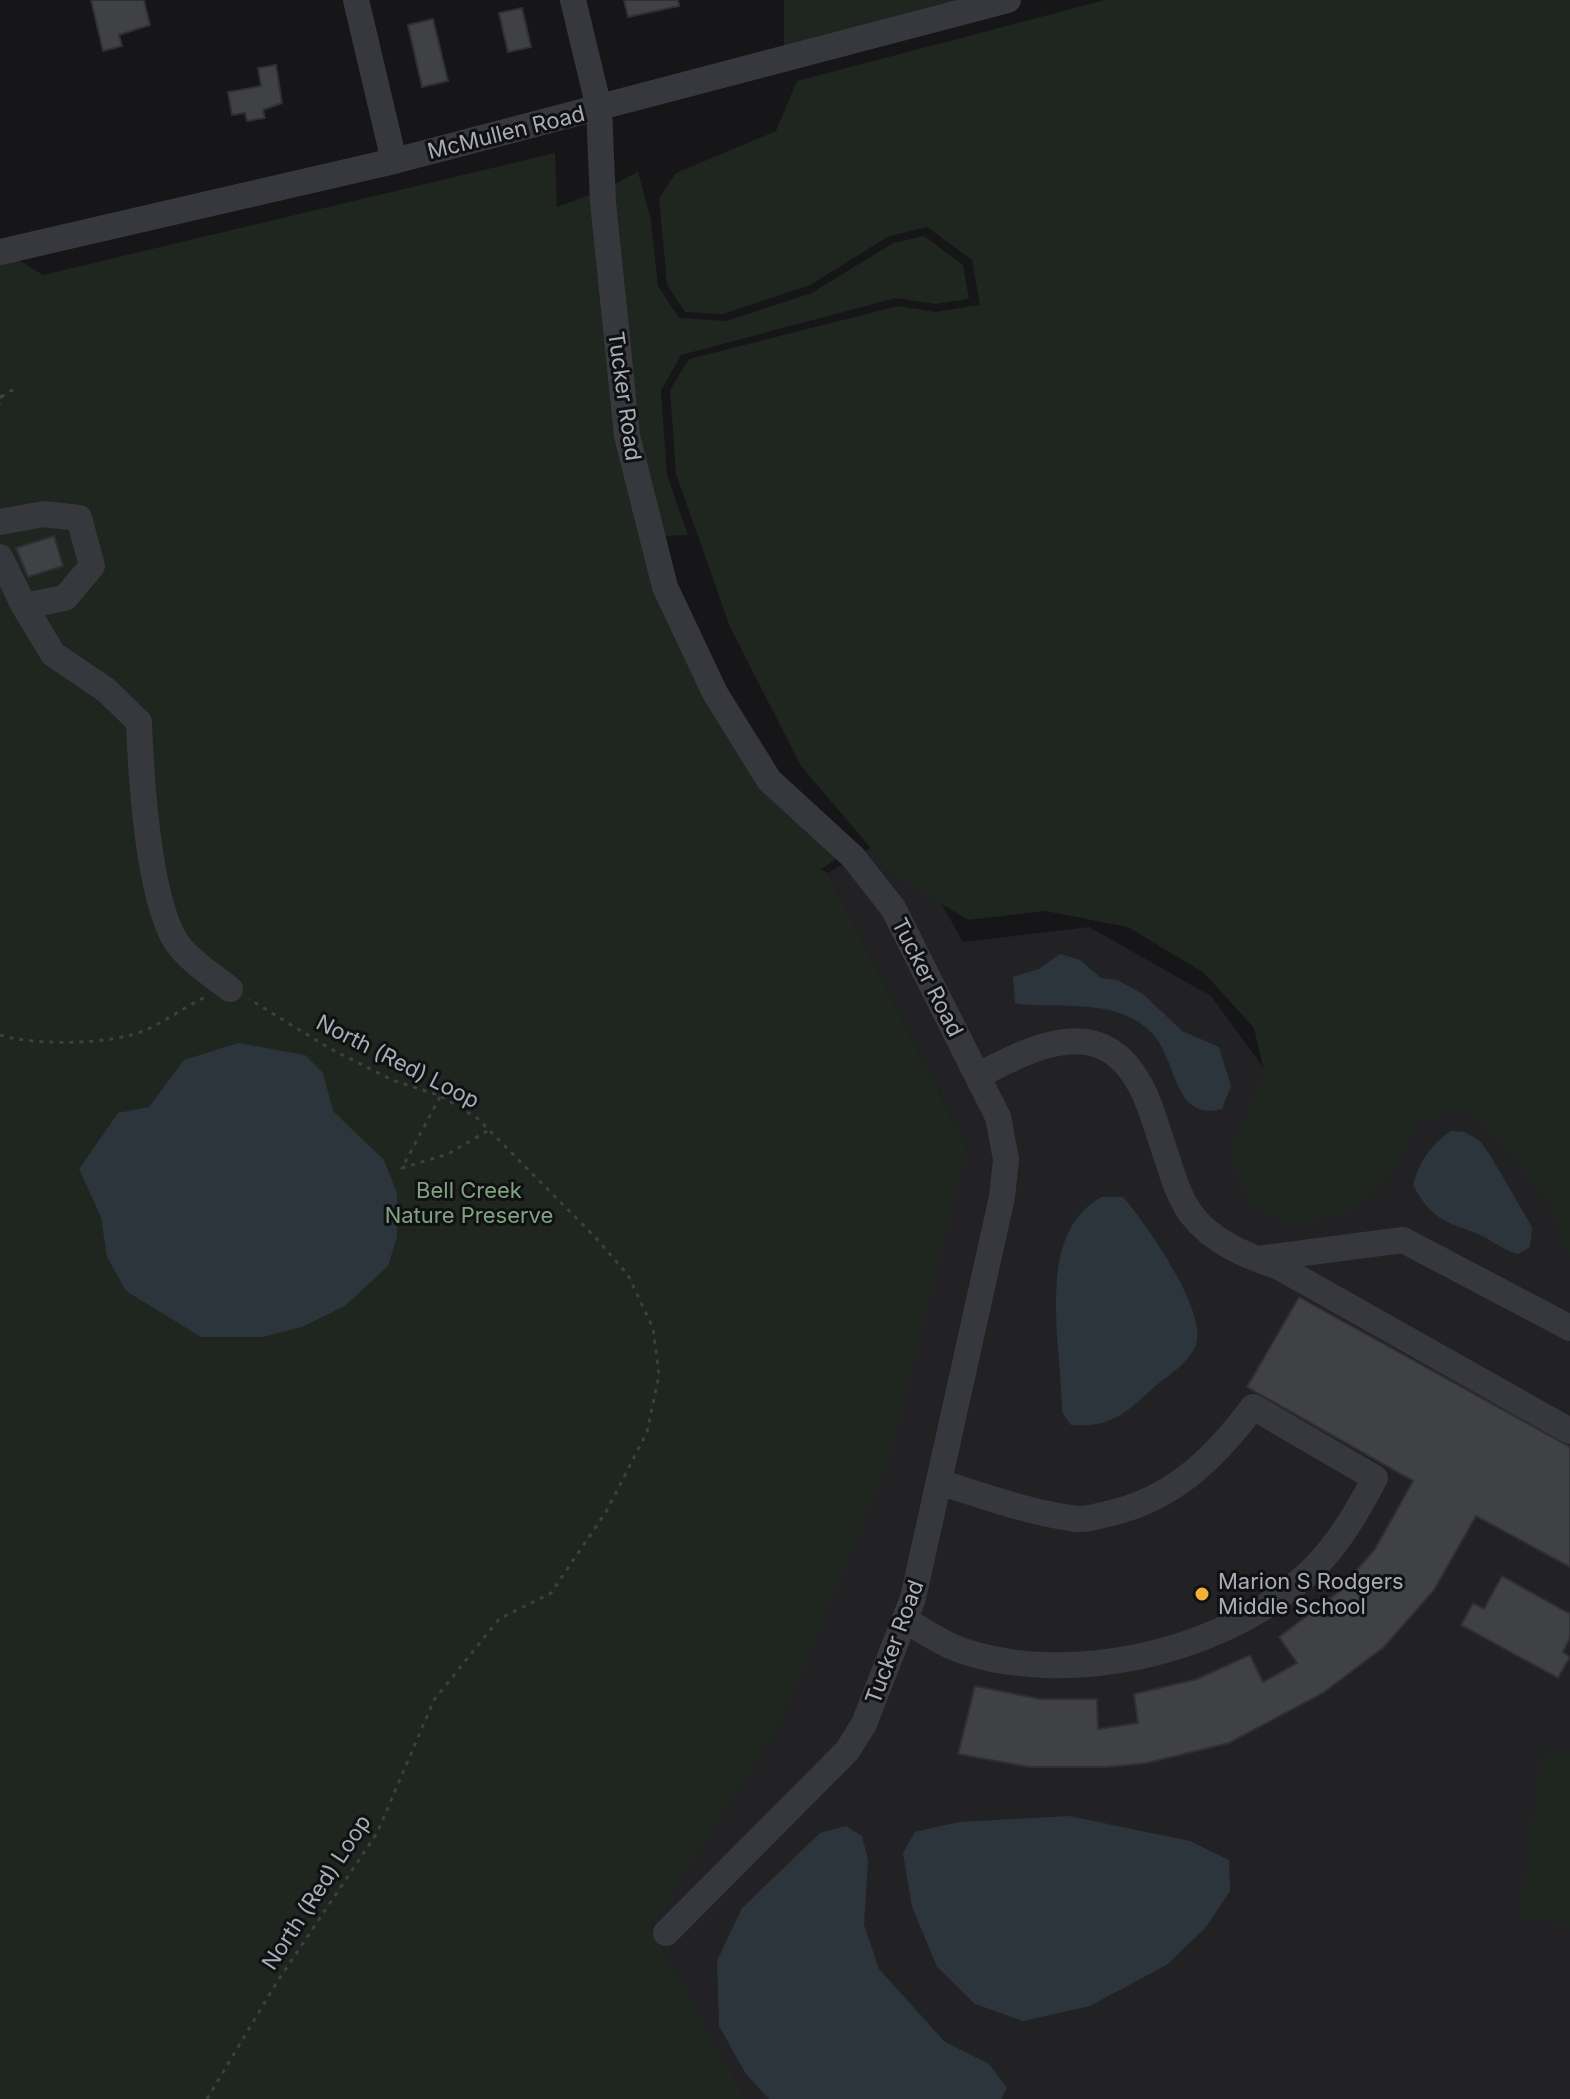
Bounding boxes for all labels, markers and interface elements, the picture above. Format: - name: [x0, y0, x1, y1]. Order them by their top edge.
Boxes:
- street label: McMullen Road: [425, 100, 587, 164]
- street label: Tucker Road: [603, 330, 647, 462]
- street label: Tucker Road: [887, 913, 969, 1041]
- street label: North (Red) Loop: [312, 1009, 484, 1113]
- park label: Bell Creek Nature Preserve: [385, 1177, 553, 1228]
- place label: Marion S Rodgers Middle School: [1218, 1568, 1404, 1619]
- street label: Tucker Road: [860, 1576, 928, 1708]
- marker: Marion S Rodgers Middle School: [1193, 1585, 1211, 1603]
- street label: North (Red) Loop: [256, 1810, 376, 1974]

